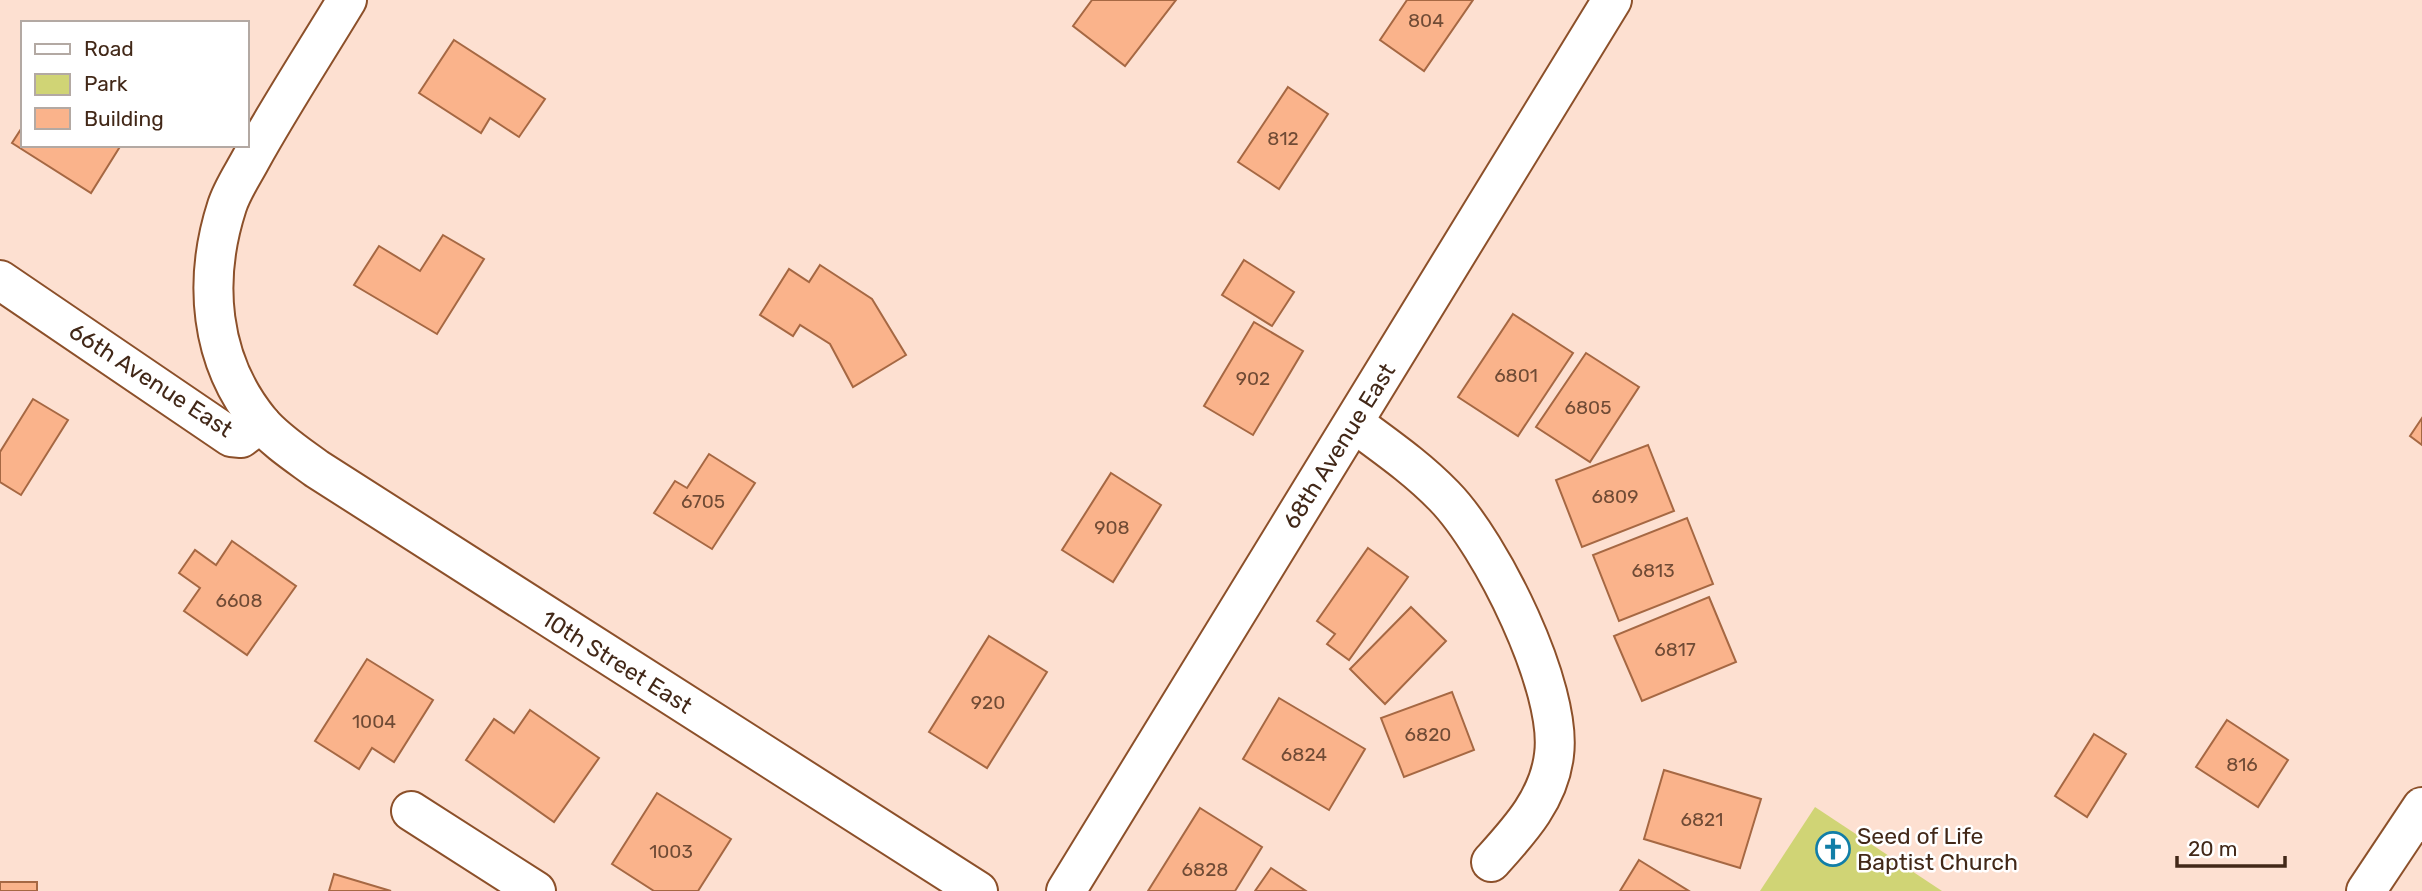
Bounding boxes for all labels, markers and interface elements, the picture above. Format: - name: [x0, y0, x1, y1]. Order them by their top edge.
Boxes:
- house number: 804: [1408, 9, 1444, 32]
- legend: [21, 21, 248, 147]
- text: Road: [84, 36, 134, 61]
- text: Park: [84, 71, 128, 96]
- text: Building: [84, 106, 164, 131]
- house number: 812: [1267, 127, 1299, 150]
- street label: 66th Avenue East: [64, 317, 238, 443]
- street label: 68th Avenue East: [1277, 358, 1401, 534]
- house number: 6801: [1494, 364, 1538, 387]
- house number: 902: [1236, 367, 1270, 390]
- house number: 6805: [1565, 396, 1611, 419]
- house number: 6809: [1592, 485, 1638, 508]
- house number: 6705: [681, 490, 725, 513]
- house number: 908: [1094, 516, 1130, 539]
- house number: 6813: [1631, 559, 1675, 582]
- house number: 6608: [215, 589, 263, 612]
- street label: 10th Street East: [536, 604, 698, 720]
- house number: 6817: [1654, 638, 1696, 661]
- house number: 920: [971, 691, 1005, 714]
- house number: 1004: [352, 710, 396, 733]
- house number: 6820: [1405, 723, 1451, 746]
- house number: 6824: [1281, 743, 1327, 766]
- house number: 816: [2226, 753, 2258, 776]
- house number: 6821: [1681, 808, 1723, 831]
- place label: Seed of Life Baptist Church: [1857, 822, 2018, 876]
- scale bar: [2177, 824, 2286, 868]
- church icon: Seed of Life Baptist Church: [1814, 830, 1852, 868]
- text: 20 m: [2188, 836, 2237, 861]
- house number: 1003: [649, 840, 693, 863]
- house number: 6828: [1182, 858, 1228, 881]

